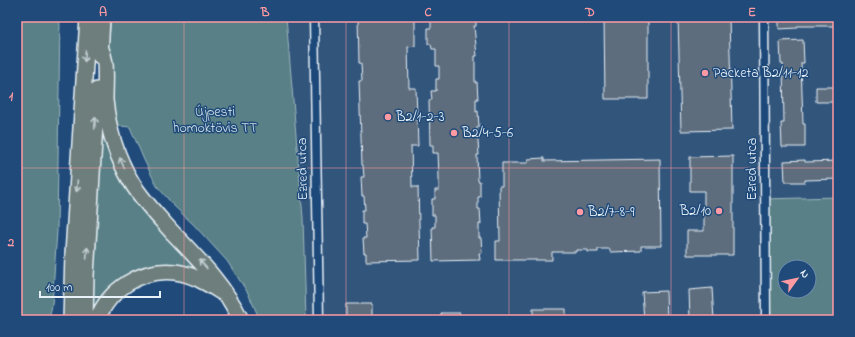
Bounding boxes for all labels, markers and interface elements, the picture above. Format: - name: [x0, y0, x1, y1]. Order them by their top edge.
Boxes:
- text: A: [99, 3, 107, 22]
- text: B: [260, 3, 270, 22]
- text: C: [424, 3, 432, 22]
- text: D: [584, 3, 595, 22]
- text: E: [748, 3, 756, 22]
- one-way arrow: [82, 49, 89, 62]
- place label: Packeta B2/11-12: [713, 63, 809, 84]
- marker: Packeta B2/11-12: [700, 68, 710, 78]
- text: 1: [9, 87, 14, 106]
- park label: Újpesti homoktövis TT: [173, 102, 257, 139]
- place label: B2/1-2-3: [395, 107, 445, 128]
- marker: B2/1-2-3: [383, 112, 393, 122]
- one-way arrow: [92, 117, 99, 130]
- place label: B2/4-5-6: [461, 123, 513, 144]
- marker: B2/4-5-6: [449, 128, 459, 138]
- street label: Ezred utca: [292, 137, 314, 201]
- street label: Ezred utca: [742, 138, 763, 200]
- one-way arrow: [118, 158, 125, 170]
- one-way arrow: [74, 179, 81, 192]
- place label: B2/10: [679, 201, 711, 222]
- place label: B2/7-8-9: [587, 202, 635, 223]
- marker: B2/10: [714, 206, 724, 216]
- marker: B2/7-8-9: [575, 207, 585, 217]
- text: 2: [7, 233, 15, 252]
- one-way arrow: [84, 247, 91, 260]
- one-way arrow: [198, 259, 207, 269]
- north arrow: [777, 259, 817, 299]
- text: N: [796, 267, 813, 282]
- scale bar: [40, 273, 160, 299]
- text: 100 m: [46, 279, 73, 297]

